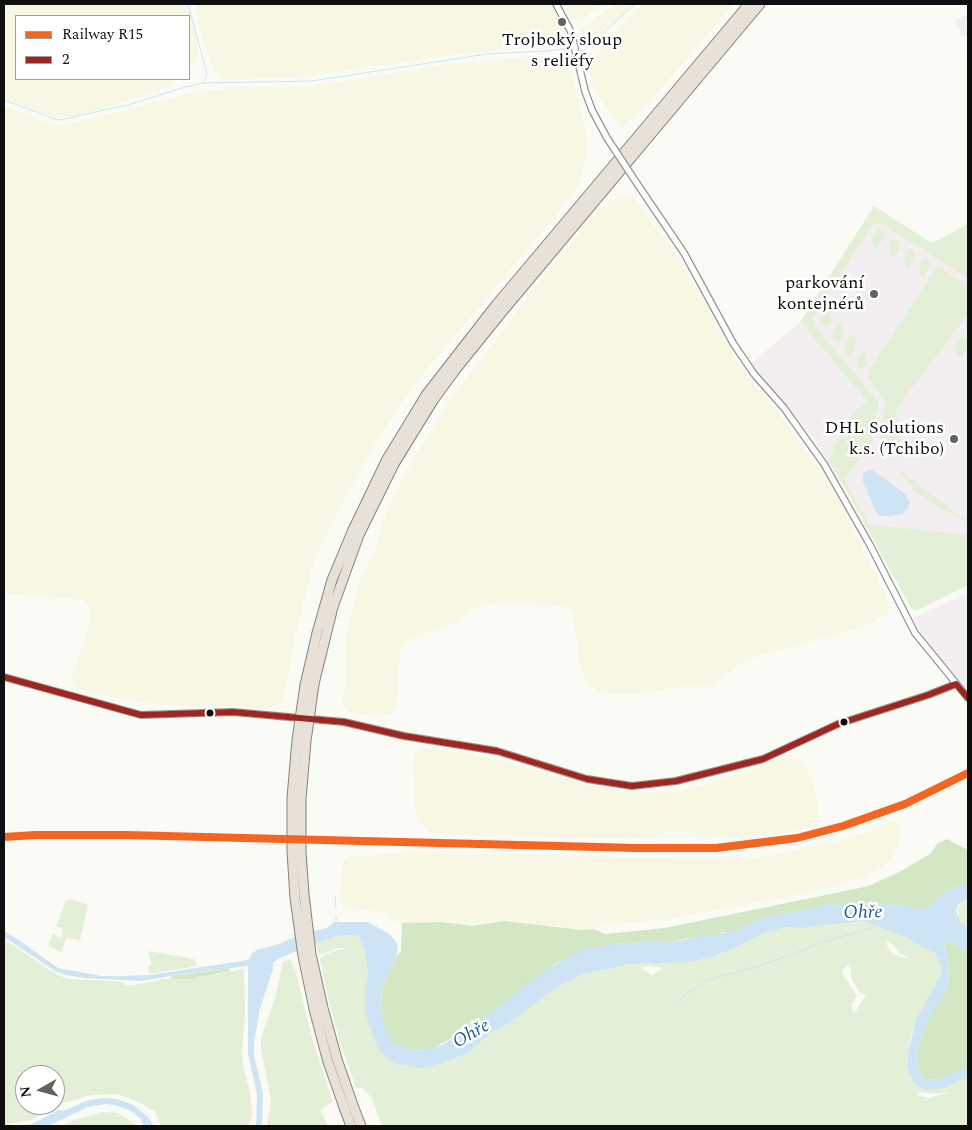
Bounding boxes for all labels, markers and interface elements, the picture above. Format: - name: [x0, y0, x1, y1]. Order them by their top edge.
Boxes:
- legend: [15, 15, 190, 80]
- marker: Trojboký sloup s reliéfy: [556, 16, 568, 28]
- text: Railway R15: [62, 23, 143, 46]
- place label: Trojboký sloup s reliéfy: [502, 30, 622, 72]
- text: 2: [62, 48, 70, 71]
- place label: parkování kontejnérů: [777, 273, 864, 316]
- marker: parkování kontejnérů: [868, 288, 880, 300]
- place label: DHL Solutions k.s. (Tchibo): [825, 418, 944, 460]
- marker: DHL Solutions k.s. (Tchibo): [948, 433, 960, 445]
- unlabelled marker: [205, 708, 215, 718]
- unlabelled marker: [839, 717, 849, 727]
- water label: Ohře: [843, 902, 883, 926]
- water label: Ohře: [449, 1015, 495, 1055]
- north arrow: [15, 1065, 65, 1115]
- text: N: [14, 1085, 37, 1099]

